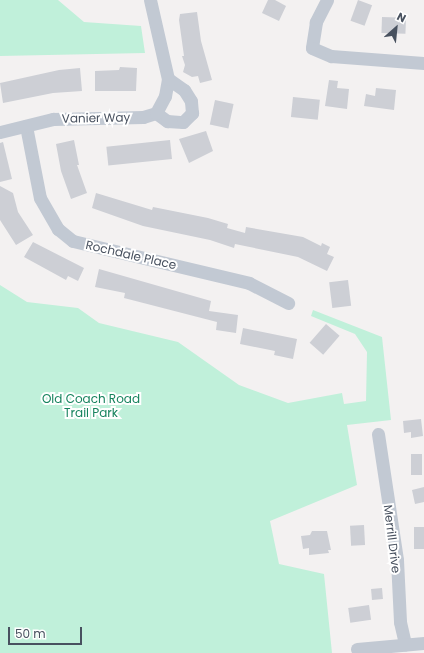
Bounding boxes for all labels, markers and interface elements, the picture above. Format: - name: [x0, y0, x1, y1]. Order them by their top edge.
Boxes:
- north arrow: [376, 8, 416, 48]
- text: N: [394, 8, 409, 26]
- street label: Vanier Way: [62, 110, 130, 126]
- street label: Rochdale Place: [84, 238, 178, 272]
- park label: Old Coach Road Trail Park: [42, 392, 140, 420]
- street label: Merrill Drive: [381, 504, 403, 574]
- scale bar: [10, 619, 84, 645]
- text: 50 m: [15, 625, 46, 642]

